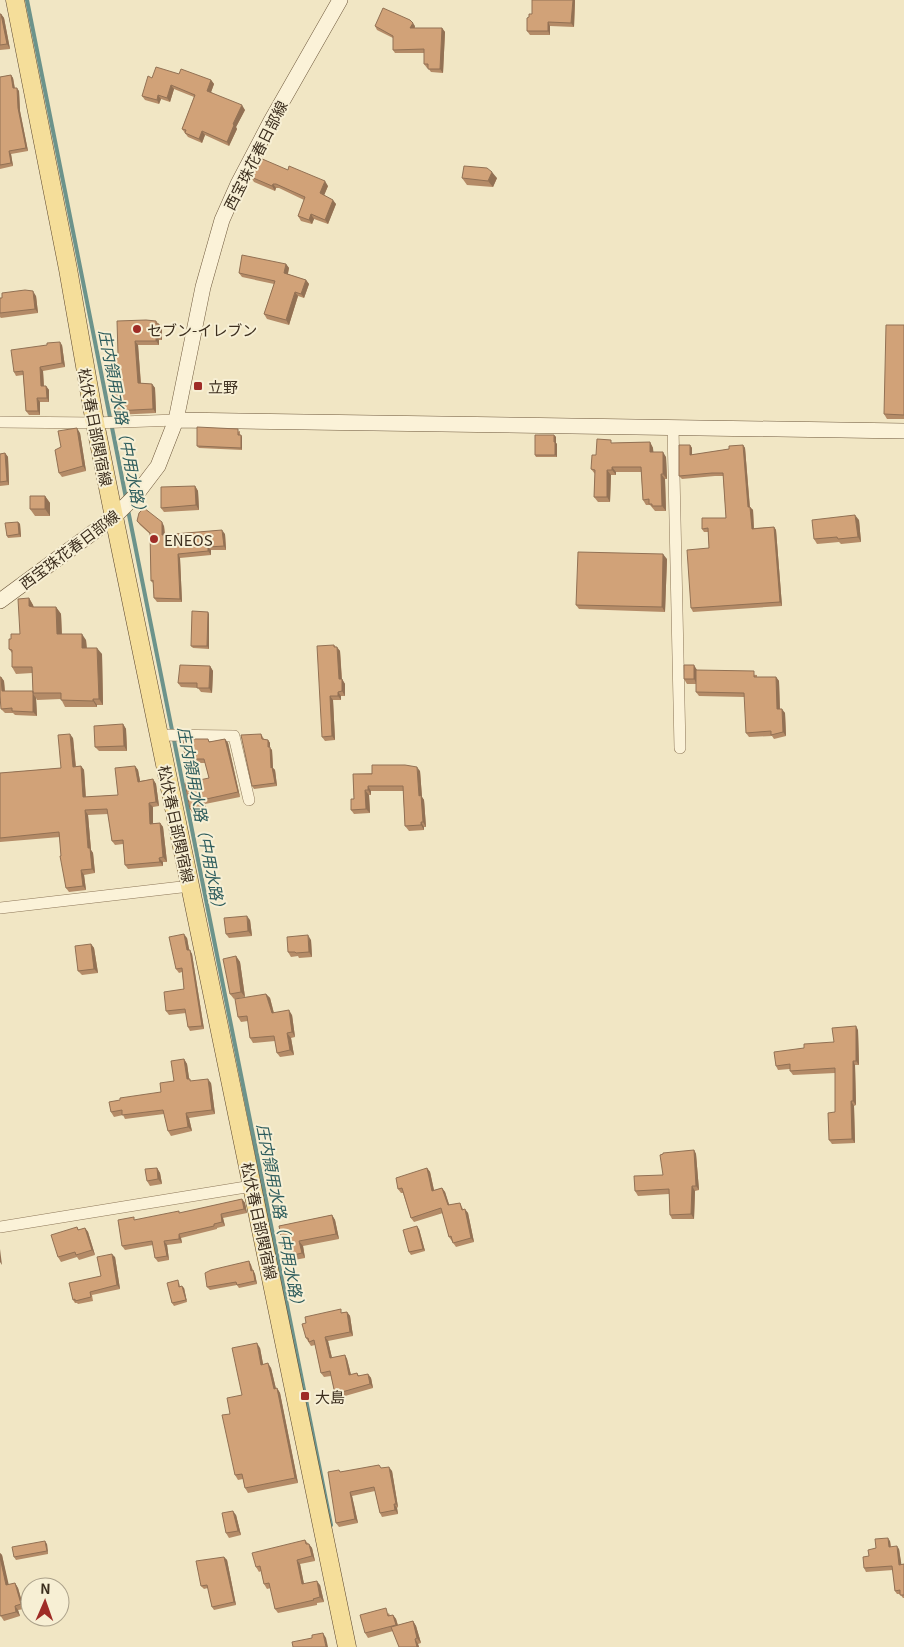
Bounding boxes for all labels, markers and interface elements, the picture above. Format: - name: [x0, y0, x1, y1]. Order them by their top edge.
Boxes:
- street label: 西宝珠花春日部線: [218, 97, 292, 213]
- place label: セブン-イレブン: [147, 319, 257, 340]
- marker: セブン-イレブン: [131, 323, 143, 335]
- water label: 庄内領用水路（中用水路）: [94, 327, 154, 521]
- street label: 松伏春日部関宿線: [74, 366, 118, 488]
- place label: 立野: [208, 376, 238, 397]
- marker: 立野: [192, 380, 204, 392]
- street label: 西宝珠花春日部線: [15, 505, 123, 593]
- place label: ENEOS: [164, 529, 213, 550]
- marker: ENEOS: [148, 533, 160, 545]
- water label: 庄内領用水路（中用水路）: [173, 724, 233, 918]
- street label: 松伏春日部関宿線: [154, 763, 200, 885]
- water label: 庄内領用水路（中用水路）: [252, 1121, 312, 1315]
- street label: 松伏春日部関宿線: [237, 1160, 283, 1282]
- place label: 大島: [315, 1386, 345, 1407]
- marker: 大島: [299, 1390, 311, 1402]
- north arrow: [20, 1577, 70, 1627]
- text: N: [40, 1578, 51, 1598]

